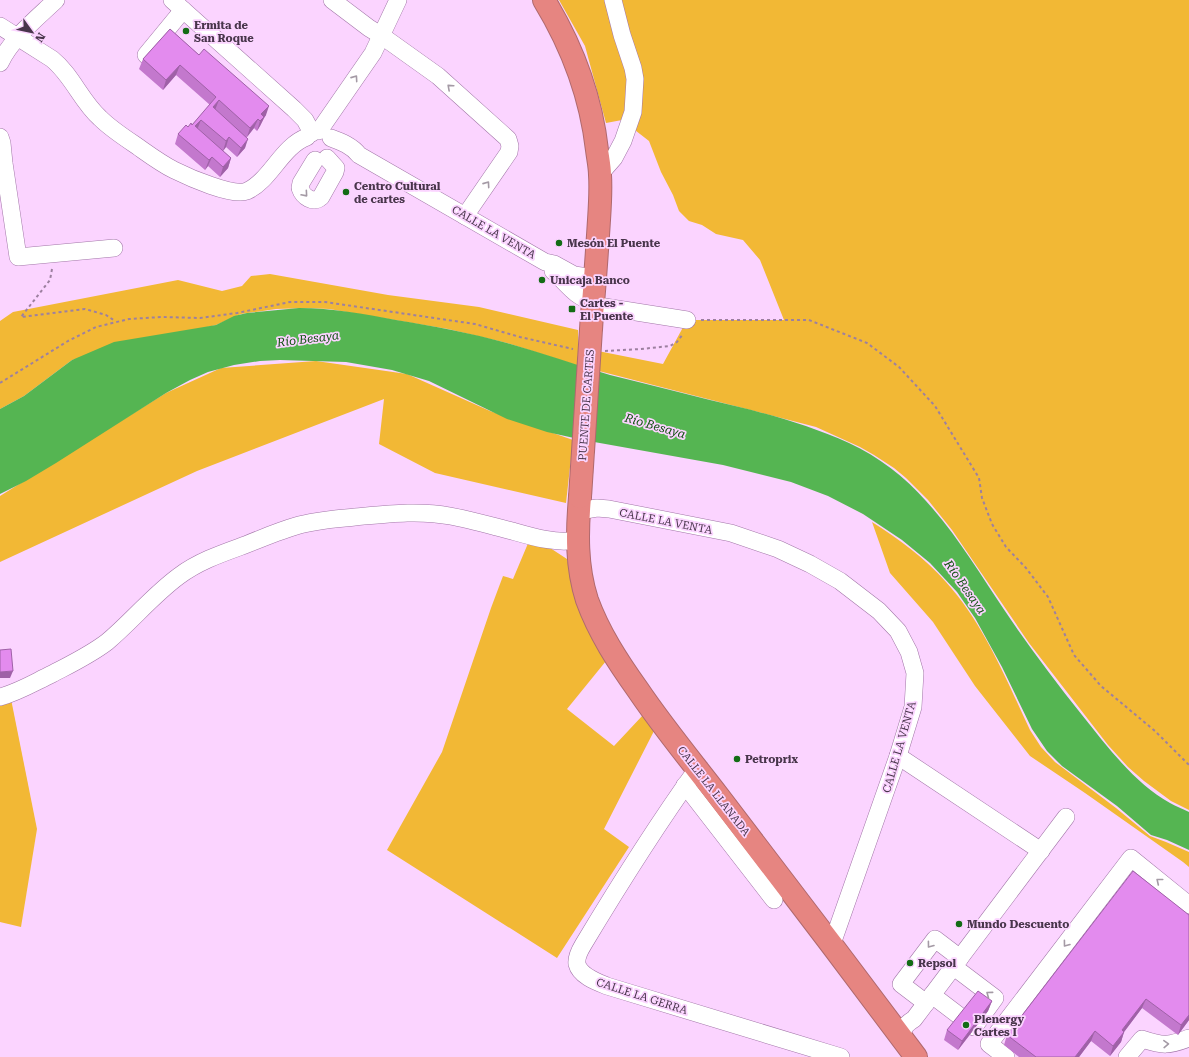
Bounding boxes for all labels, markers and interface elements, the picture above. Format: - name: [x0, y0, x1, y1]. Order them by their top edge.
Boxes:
- north arrow: [12, 12, 52, 52]
- place label: Ermita de San Roque: [194, 19, 254, 45]
- marker: Ermita de San Roque: [181, 26, 191, 36]
- text: N: [32, 30, 48, 45]
- one-way arrow: [350, 75, 357, 82]
- one-way arrow: [447, 84, 455, 92]
- place label: Centro Cultural de cartes: [354, 180, 441, 206]
- one-way arrow: [482, 181, 490, 188]
- marker: Centro Cultural de cartes: [341, 187, 351, 197]
- one-way arrow: [300, 189, 307, 197]
- street label: CALLE LA VENTA: [450, 203, 538, 262]
- place label: Mesón El Puente: [567, 237, 661, 250]
- marker: Mesón El Puente: [554, 238, 564, 248]
- place label: Unicaja Banco: [550, 274, 630, 287]
- marker: Unicaja Banco: [537, 275, 547, 285]
- place label: Cartes - El Puente: [580, 297, 634, 323]
- marker: Cartes - El Puente: [567, 304, 577, 314]
- water label: Río Besaya: [275, 328, 340, 350]
- street label: PUENTE DE CARTES: [576, 349, 597, 461]
- water label: Río Besaya: [622, 410, 687, 441]
- street label: CALLE LA VENTA: [618, 506, 714, 537]
- water label: Río Besaya: [941, 557, 989, 617]
- street label: CALLE LA VENTA: [880, 700, 919, 794]
- street label: CALLE LA LLANADA: [675, 744, 753, 839]
- place label: Petroprix: [745, 753, 798, 766]
- marker: Petroprix: [732, 754, 742, 764]
- one-way arrow: [1156, 878, 1163, 885]
- place label: Mundo Descuento: [967, 918, 1069, 931]
- marker: Mundo Descuento: [954, 919, 964, 929]
- one-way arrow: [1063, 939, 1070, 946]
- one-way arrow: [928, 941, 935, 948]
- place label: Repsol: [918, 957, 957, 970]
- marker: Repsol: [905, 958, 915, 968]
- street label: CALLE LA GERRA: [595, 976, 689, 1017]
- one-way arrow: [987, 992, 994, 999]
- place label: Plenergy Cartes I: [974, 1013, 1024, 1039]
- marker: Plenergy Cartes I: [961, 1020, 971, 1030]
- one-way arrow: [1163, 1040, 1169, 1049]

